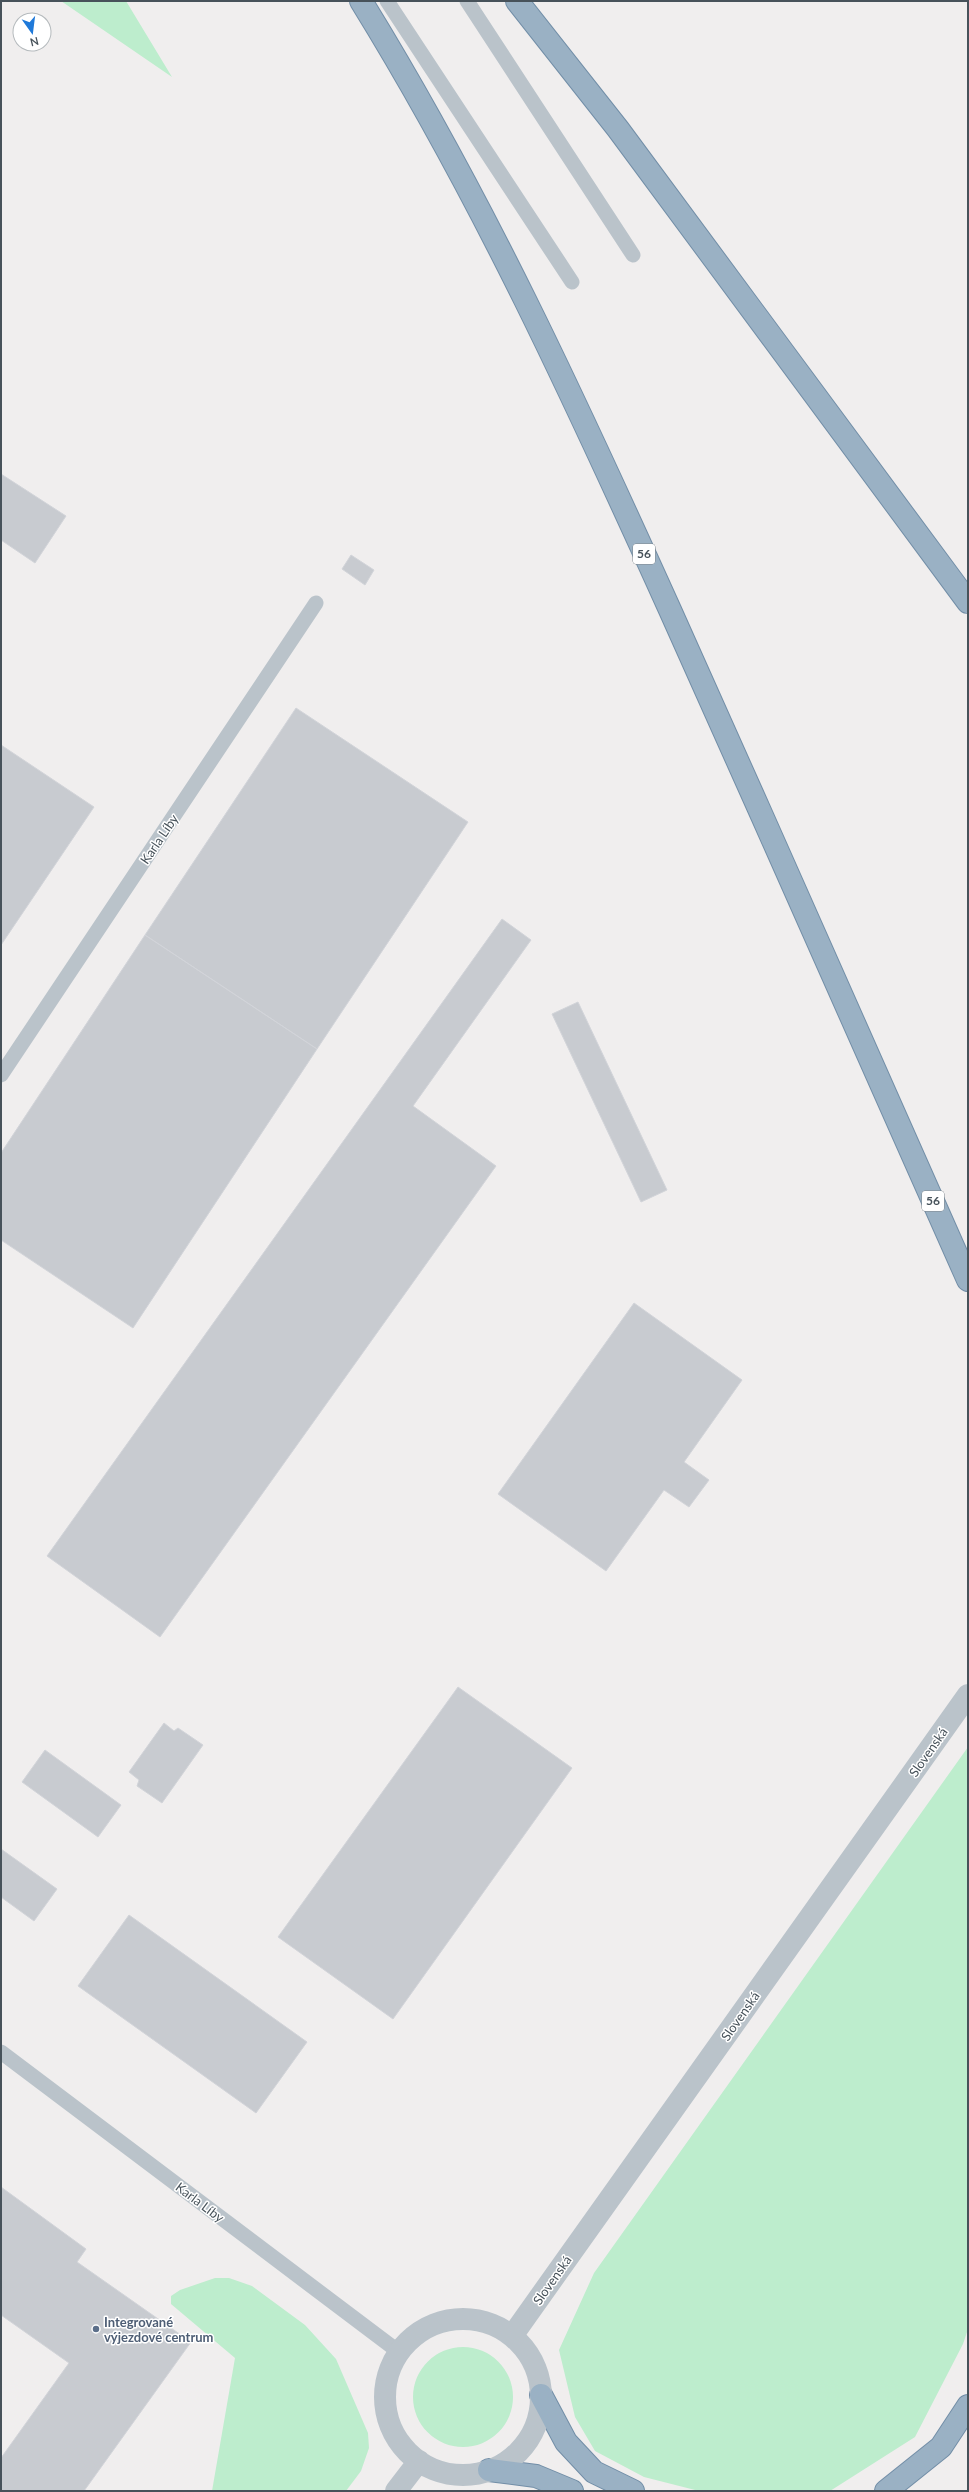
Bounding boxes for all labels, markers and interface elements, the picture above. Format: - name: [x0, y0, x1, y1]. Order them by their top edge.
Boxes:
- north arrow: [12, 12, 52, 52]
- text: N: [29, 35, 40, 50]
- road number: 56: [633, 544, 655, 564]
- street label: Karla Líby: [137, 811, 182, 867]
- road number: 56: [922, 1191, 944, 1211]
- street label: Slovenská: [905, 1724, 951, 1780]
- street label: Slovenská: [717, 1988, 763, 2044]
- street label: Karla Líby: [173, 2179, 228, 2226]
- street label: Slovenská: [529, 2252, 575, 2308]
- place label: Integrované výjezdové centrum: [104, 2314, 214, 2345]
- marker: Integrované výjezdové centrum: [91, 2324, 101, 2334]

